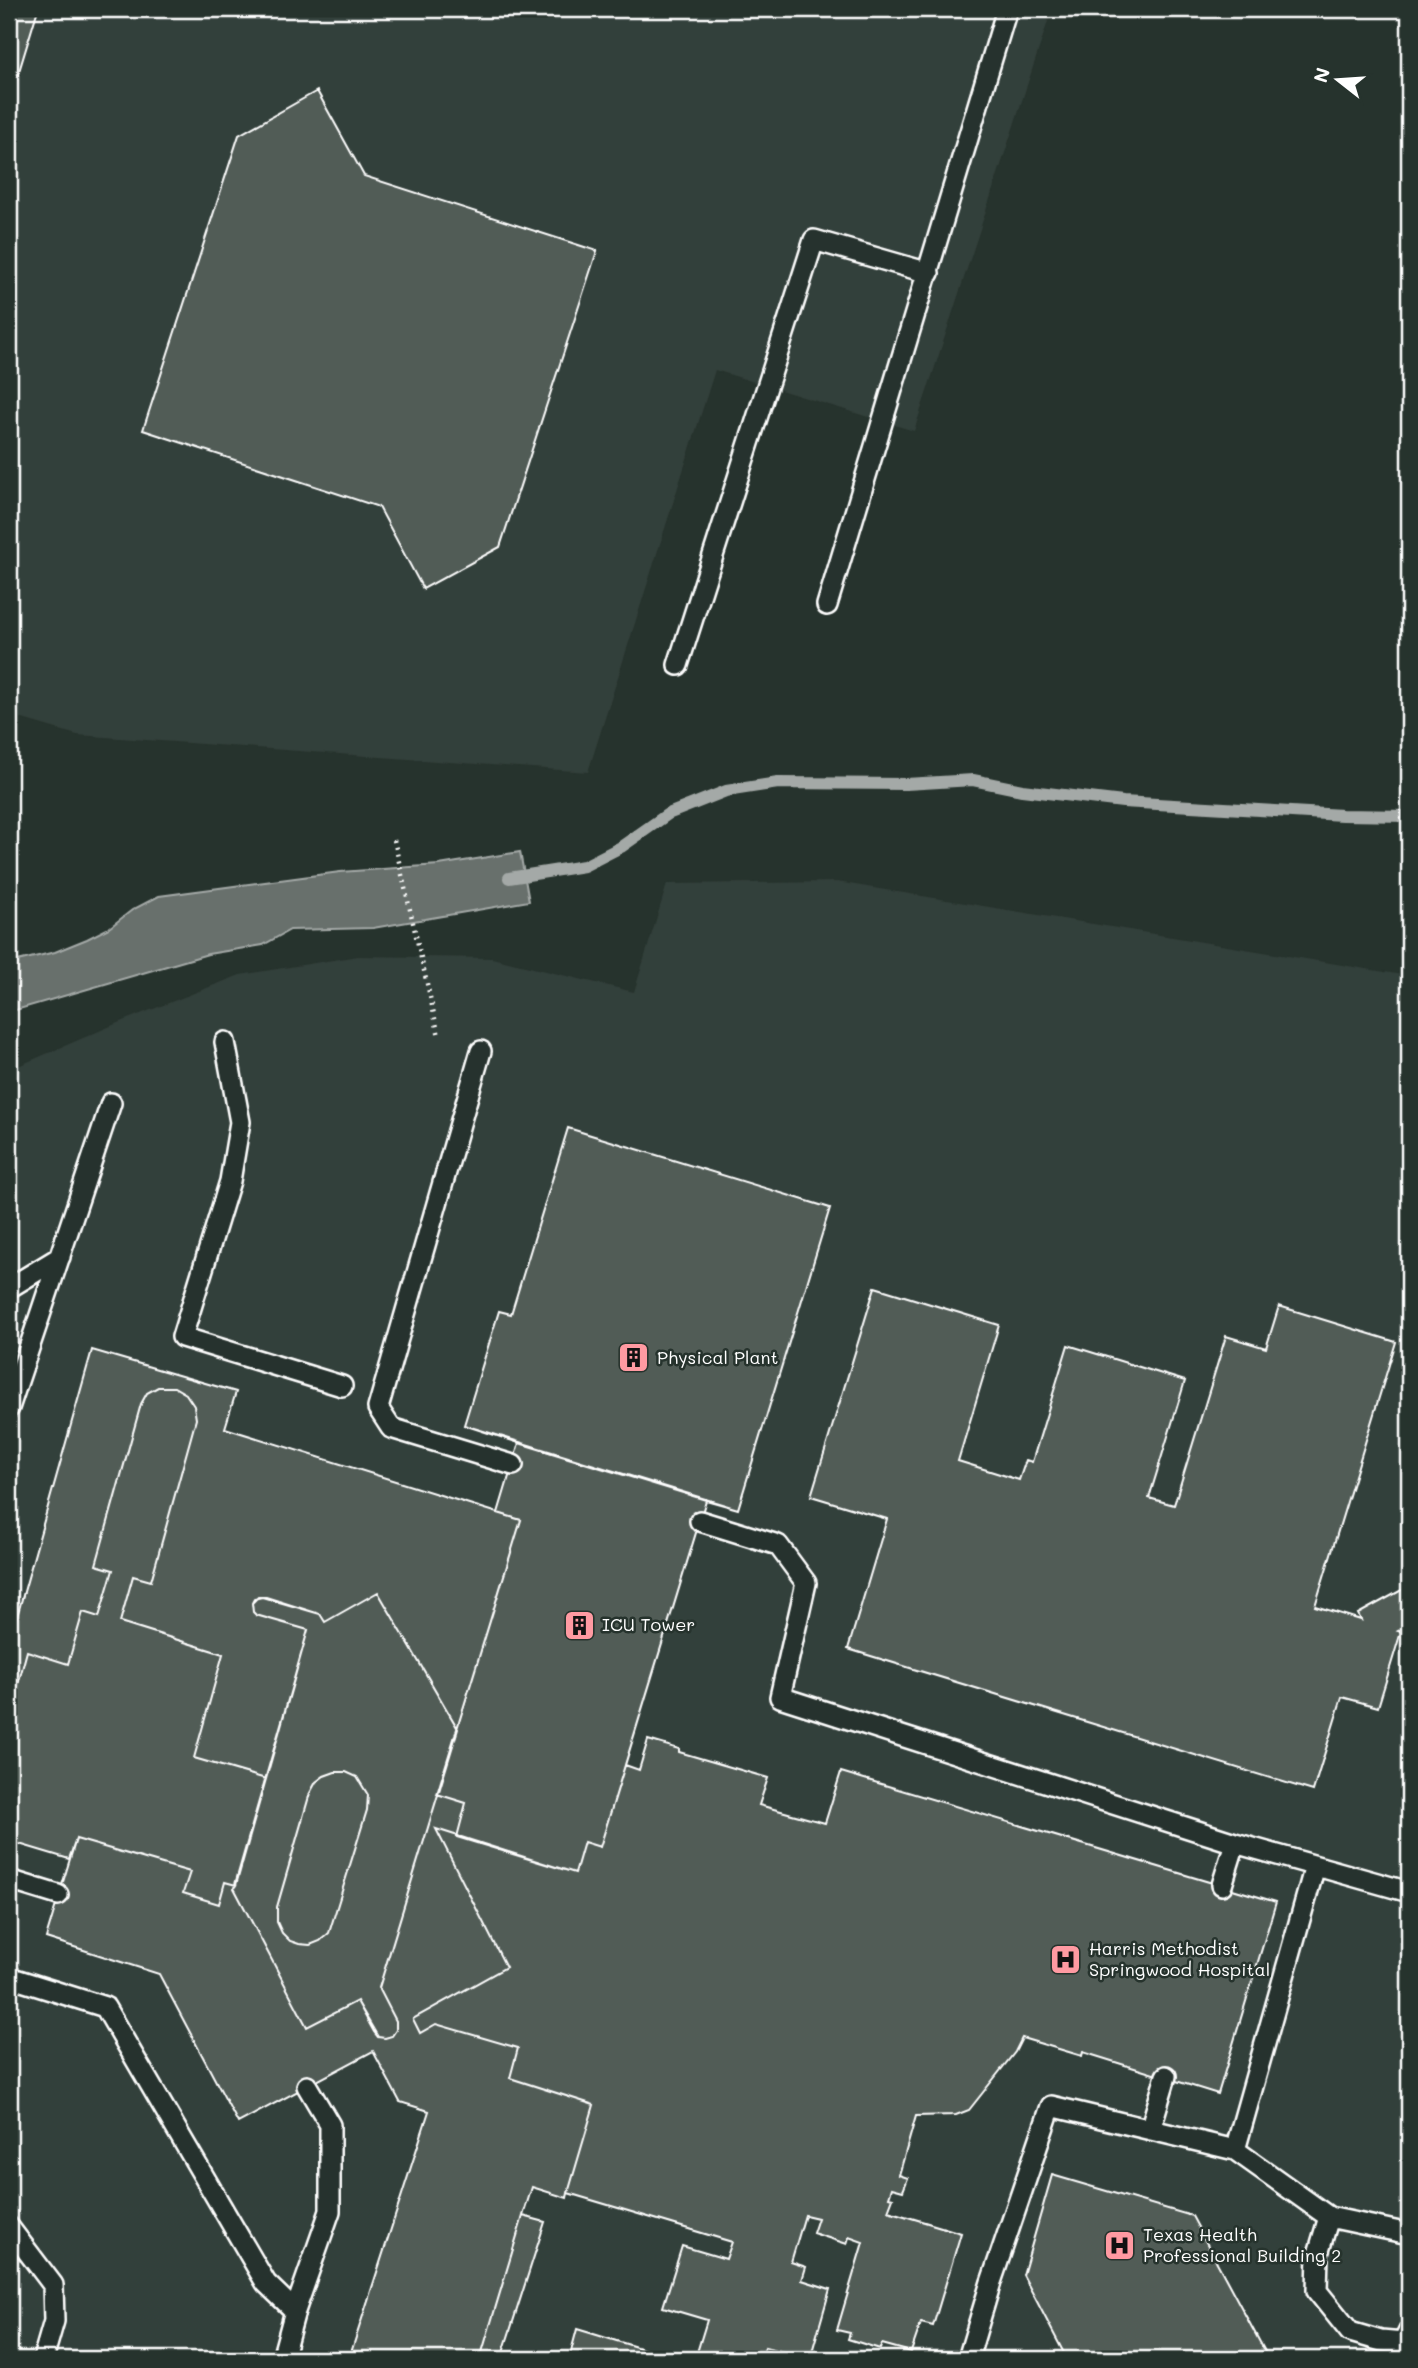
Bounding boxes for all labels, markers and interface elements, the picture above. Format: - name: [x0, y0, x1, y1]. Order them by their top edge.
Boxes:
- north arrow: [1302, 46, 1372, 116]
- text: N: [1307, 64, 1335, 85]
- building icon: Physical Plant: [617, 1341, 651, 1375]
- place label: Physical Plant: [657, 1345, 779, 1369]
- building icon: ICU Tower: [562, 1608, 596, 1642]
- place label: ICU Tower: [602, 1612, 695, 1636]
- place label: Harris Methodist Springwood Hospital: [1089, 1936, 1270, 1981]
- hospital icon: Harris Methodist Springwood Hospital: [1049, 1942, 1083, 1976]
- place label: Texas Health Professional Building 2: [1143, 2222, 1341, 2267]
- hospital icon: Texas Health Professional Building 2: [1103, 2228, 1137, 2262]

